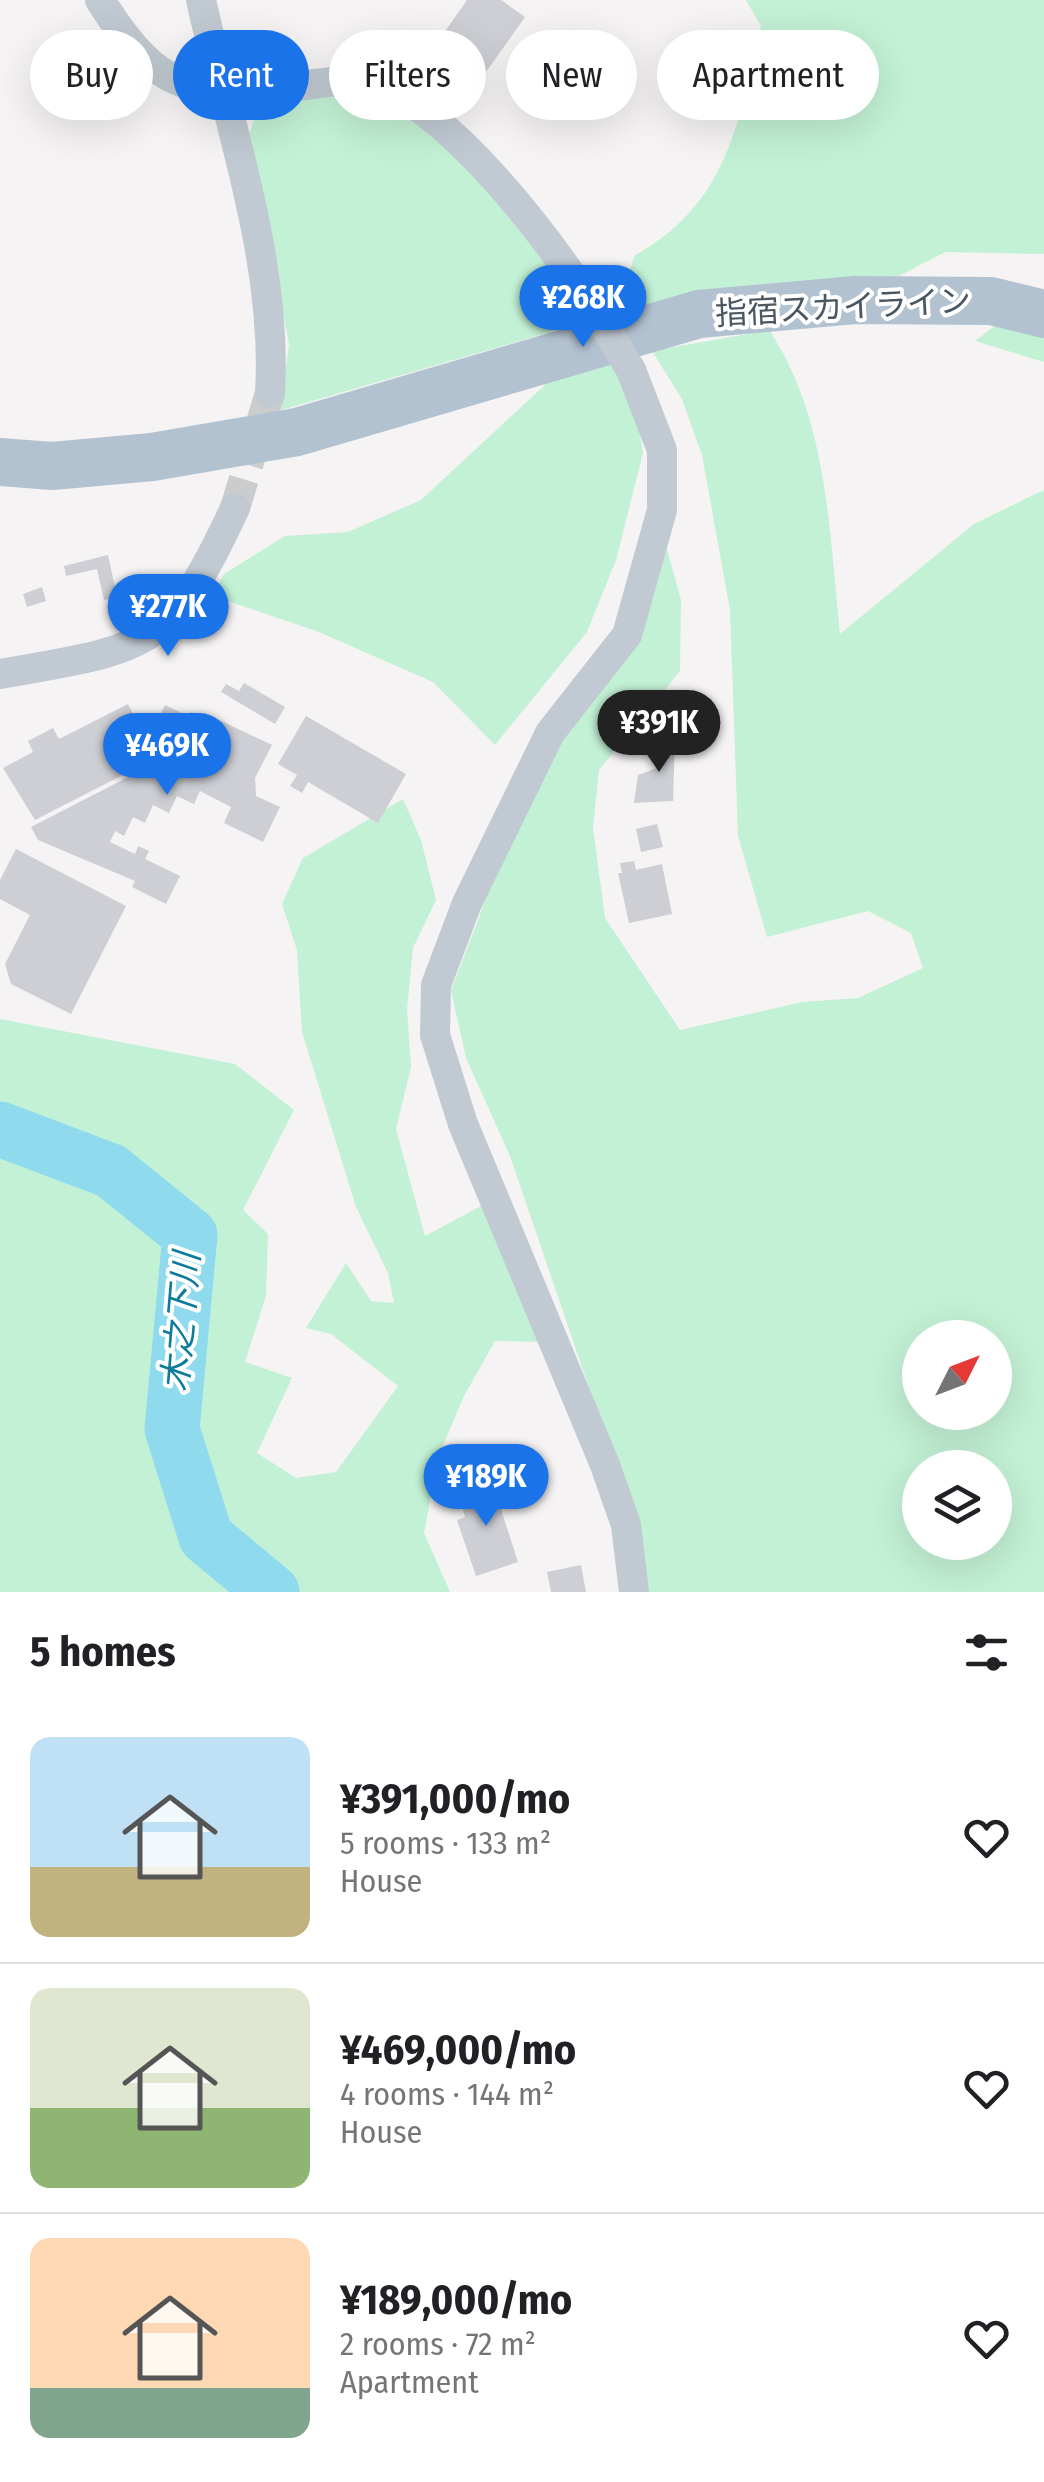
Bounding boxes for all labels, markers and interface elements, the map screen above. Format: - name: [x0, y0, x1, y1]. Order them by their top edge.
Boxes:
- chip: Buy: [30, 30, 153, 120]
- chip: Rent: [173, 30, 309, 120]
- chip: Filters: [329, 30, 486, 120]
- chip: New: [506, 30, 637, 120]
- chip: Apartment: [657, 30, 879, 120]
- pin: ¥268K: [513, 265, 653, 350]
- text: ¥268K: [541, 278, 625, 316]
- street label: 指宿スカイライン: [714, 281, 972, 333]
- pin: ¥277K: [98, 574, 238, 659]
- text: ¥277K: [130, 587, 206, 625]
- pin: ¥391K: [589, 690, 729, 775]
- text: ¥391K: [619, 703, 699, 741]
- pin: ¥469K: [97, 713, 237, 798]
- text: ¥469K: [125, 726, 209, 764]
- water label: 木之下川: [154, 1246, 208, 1394]
- north arrow: [902, 1320, 1012, 1430]
- map controls: [902, 1320, 1012, 1560]
- pin: ¥189K: [416, 1444, 556, 1529]
- button: layers: [902, 1450, 1012, 1560]
- text: ¥189K: [446, 1457, 526, 1495]
- icon: filters: [959, 1625, 1014, 1680]
- text: 5 homes: [30, 1627, 176, 1677]
- text: ¥391,000/mo: [340, 1774, 570, 1824]
- icon: home: [110, 1777, 230, 1897]
- icon: heart: [959, 1810, 1014, 1865]
- text: 5 rooms · 133 m²: [340, 1824, 551, 1862]
- text: House: [340, 1862, 422, 1900]
- text: ¥469,000/mo: [340, 2025, 576, 2075]
- icon: home: [110, 2028, 230, 2148]
- icon: heart: [959, 2061, 1014, 2116]
- text: 4 rooms · 144 m²: [340, 2075, 554, 2113]
- text: House: [340, 2113, 422, 2151]
- text: ¥189,000/mo: [340, 2275, 572, 2325]
- icon: home: [110, 2278, 230, 2398]
- icon: heart: [959, 2311, 1014, 2366]
- text: 2 rooms · 72 m²: [340, 2325, 536, 2363]
- text: Apartment: [340, 2363, 479, 2401]

